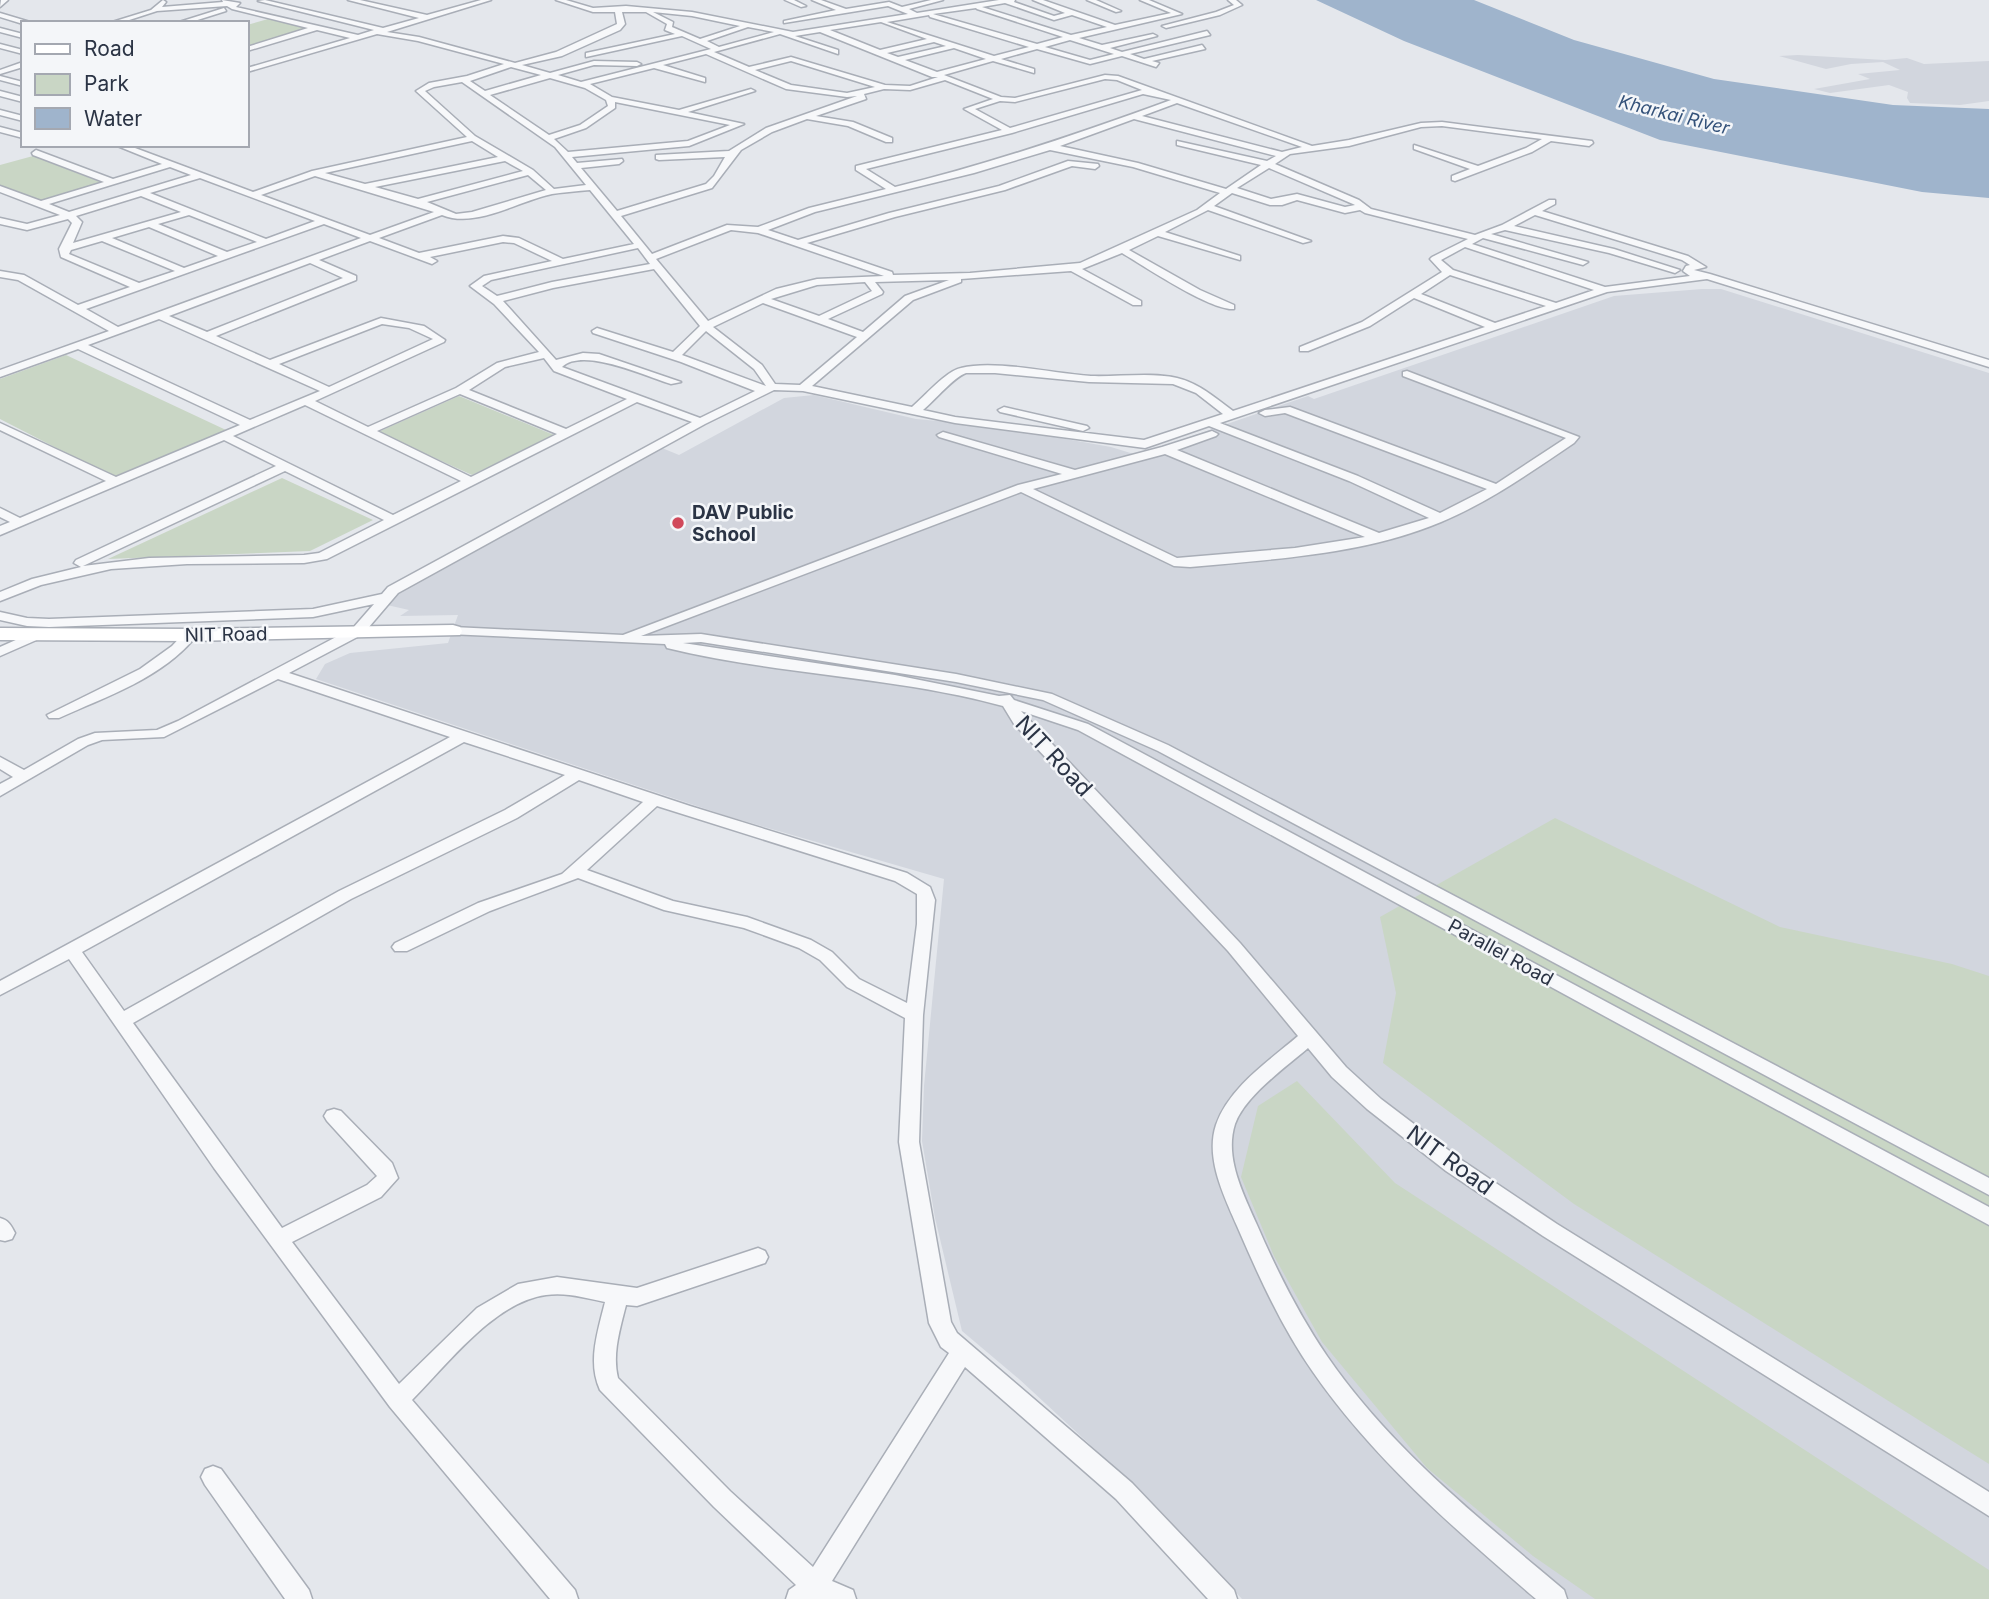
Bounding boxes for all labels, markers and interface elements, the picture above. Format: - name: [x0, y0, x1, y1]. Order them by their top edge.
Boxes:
- legend: [21, 21, 248, 147]
- text: Road: [84, 36, 135, 61]
- text: Park: [84, 71, 129, 96]
- water label: Kharkai River: [1616, 91, 1733, 139]
- text: Water: [84, 106, 142, 131]
- place label: DAV Public School: [692, 501, 794, 546]
- marker: DAV Public School: [670, 515, 686, 531]
- street label: NIT Road: [184, 622, 268, 647]
- street label: NIT Road: [1010, 710, 1098, 802]
- street label: Parallel Road: [1444, 914, 1557, 991]
- street label: NIT Road: [1401, 1119, 1499, 1201]

